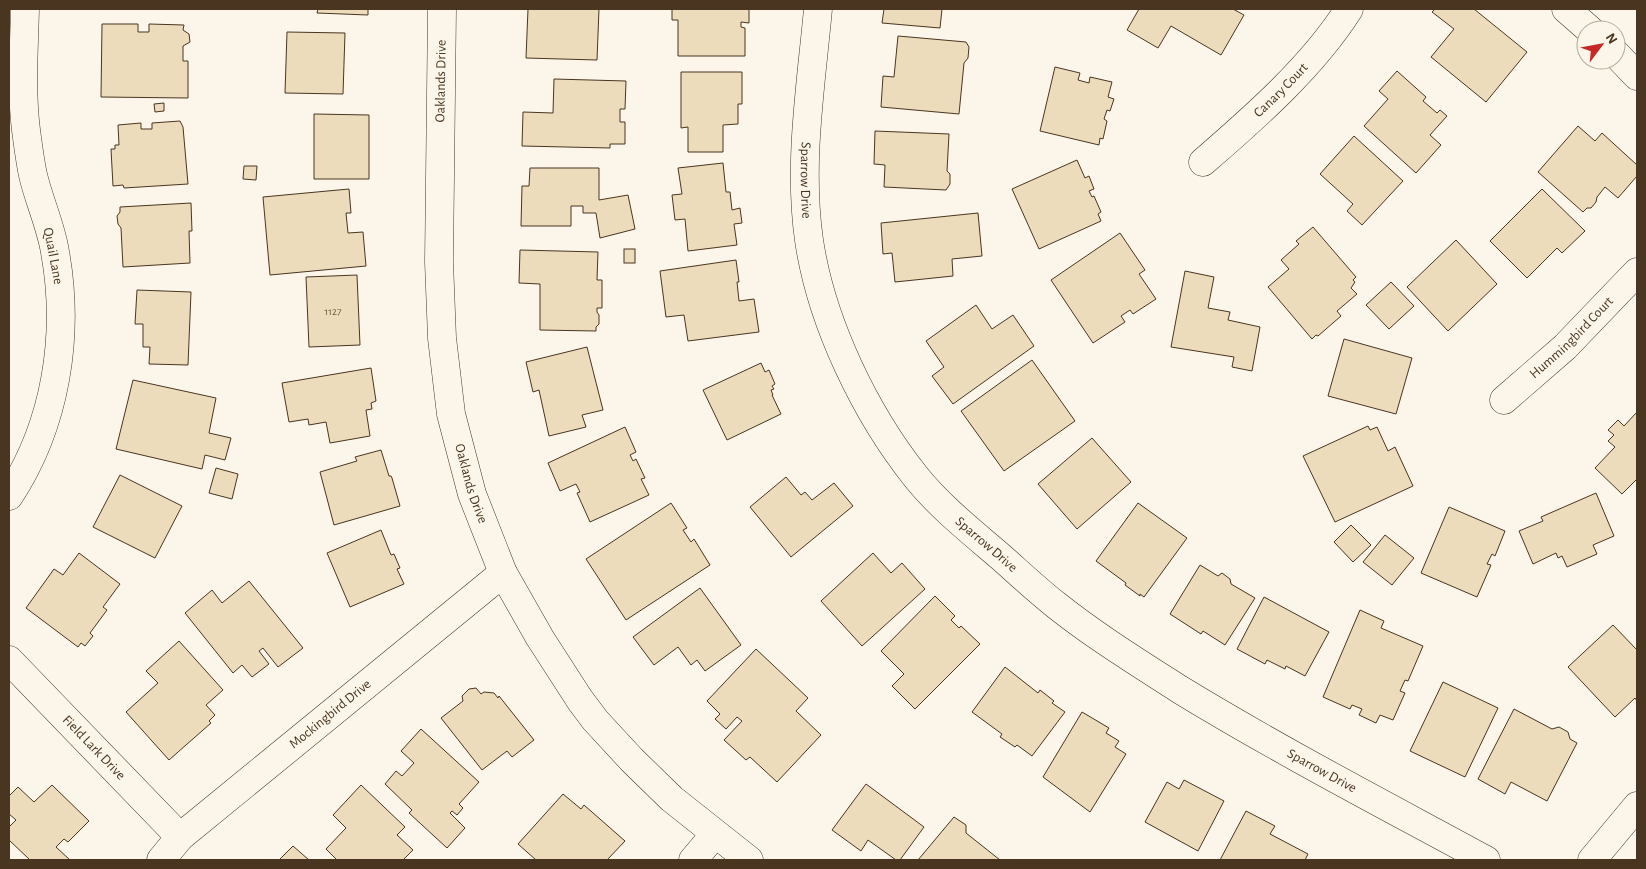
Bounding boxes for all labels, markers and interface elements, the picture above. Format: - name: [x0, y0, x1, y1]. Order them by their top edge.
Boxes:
- north arrow: [1576, 20, 1626, 70]
- text: N: [1603, 31, 1620, 46]
- street label: Oaklands Drive: [433, 40, 449, 122]
- street label: Canary Court: [1251, 60, 1311, 120]
- street label: Sparrow Drive: [798, 142, 813, 219]
- street label: Quail Lane: [41, 226, 65, 286]
- street label: Hummingbird Court: [1527, 294, 1617, 381]
- house number: 1127: [324, 306, 342, 317]
- street label: Oaklands Drive: [452, 442, 490, 525]
- street label: Sparrow Drive: [953, 514, 1020, 575]
- street label: Mockingbird Drive: [287, 677, 374, 751]
- street label: Field Lark Drive: [60, 713, 128, 783]
- street label: Sparrow Drive: [1285, 746, 1359, 796]

